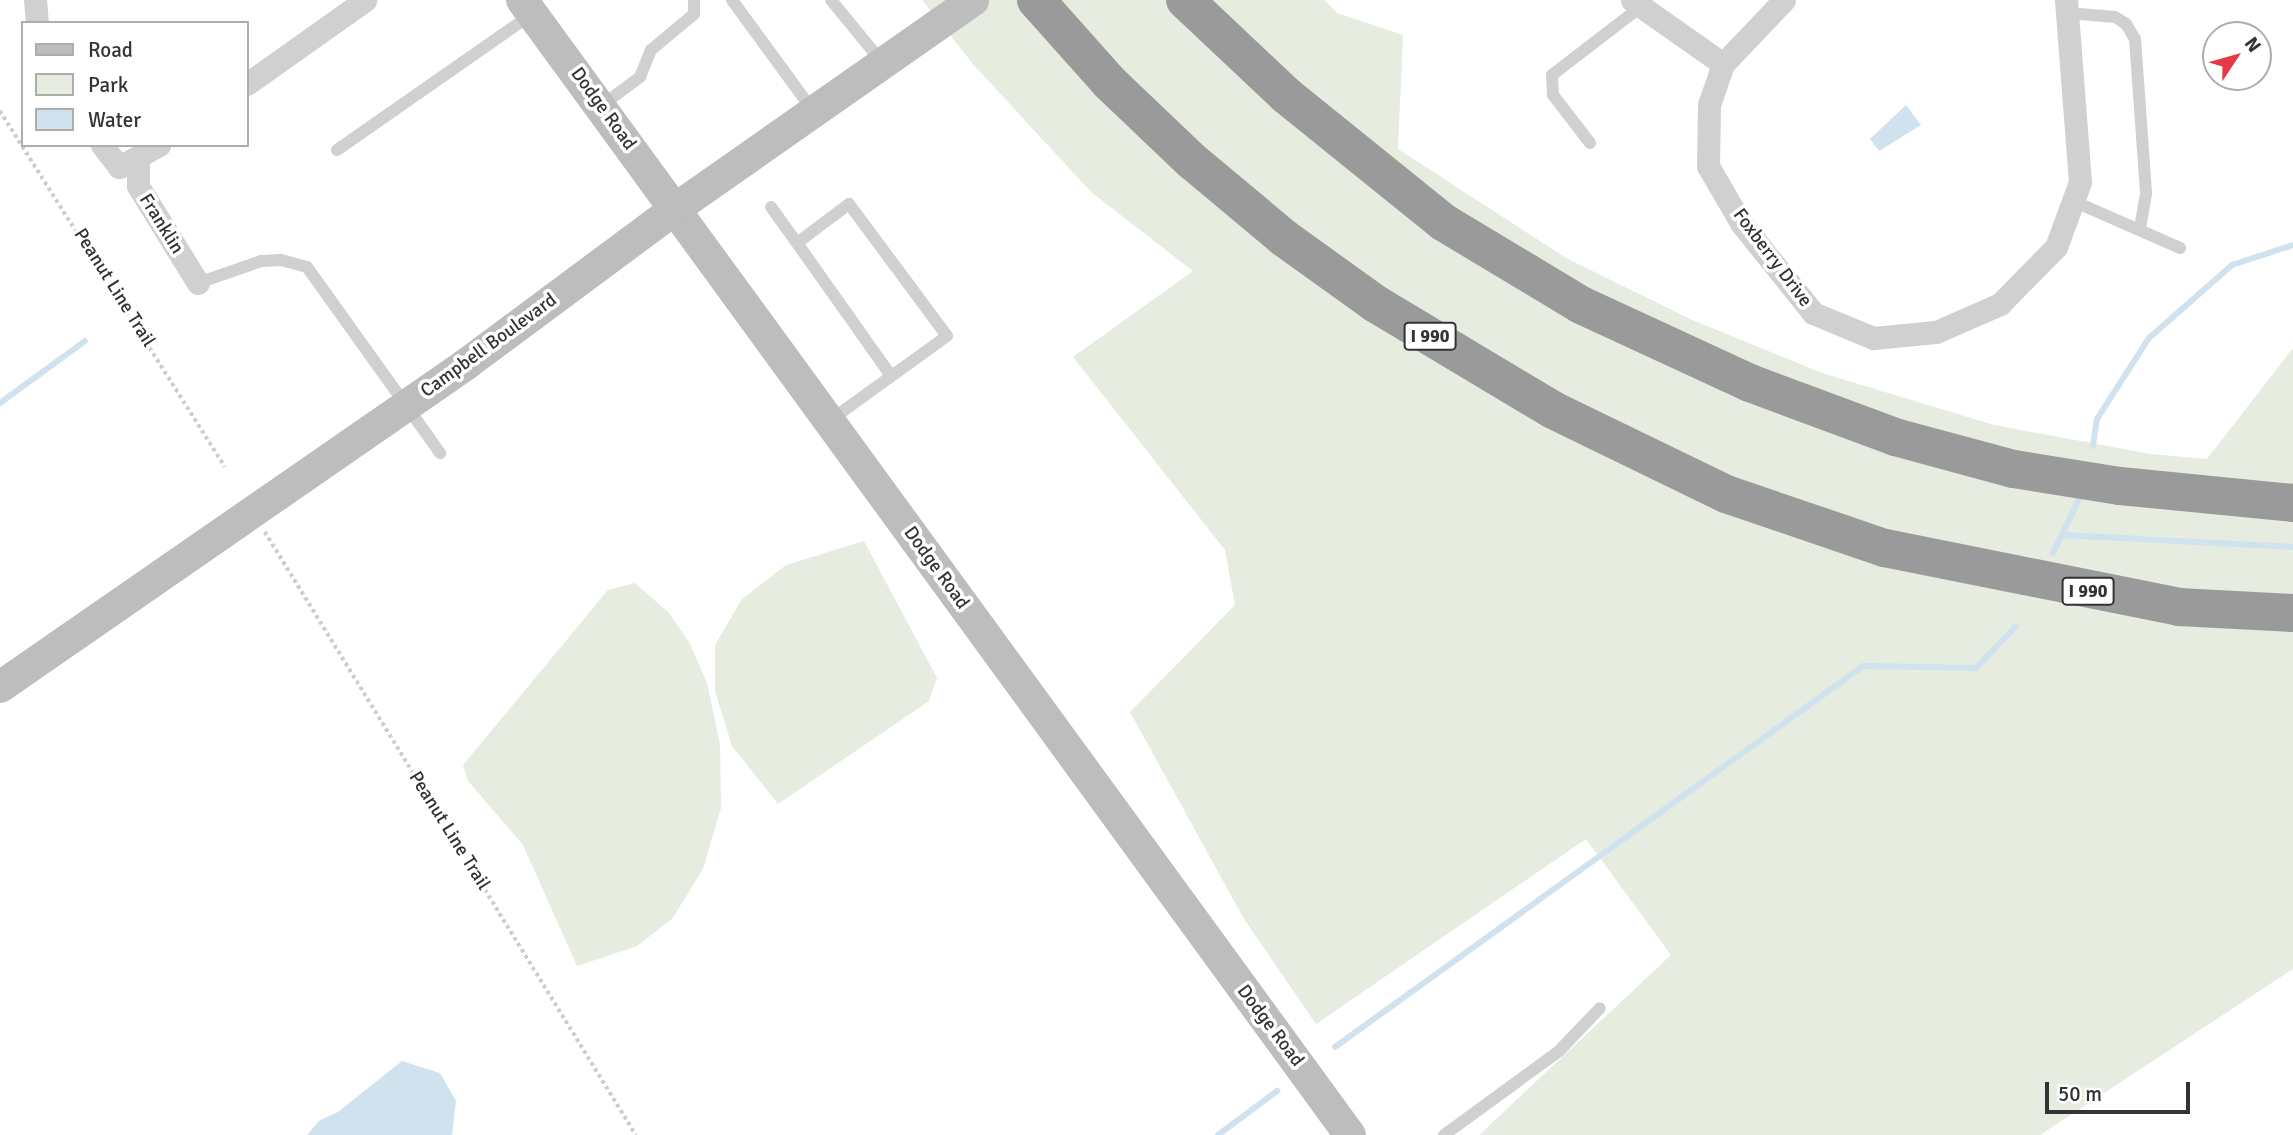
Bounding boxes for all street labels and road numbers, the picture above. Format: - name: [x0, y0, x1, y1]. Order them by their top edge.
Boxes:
- street label: Dodge Road: [565, 63, 641, 155]
- street label: Franklin: [134, 190, 188, 258]
- street label: Foxberry Drive: [1728, 204, 1816, 312]
- street label: Peanut Line Trail: [68, 225, 160, 351]
- street label: Campbell Boulevard: [417, 289, 561, 403]
- road number: I 990: [1402, 322, 1458, 350]
- street label: Dodge Road: [898, 522, 974, 614]
- road number: I 990: [2060, 576, 2116, 606]
- street label: Peanut Line Trail: [403, 768, 495, 894]
- street label: Dodge Road: [1232, 981, 1308, 1071]

